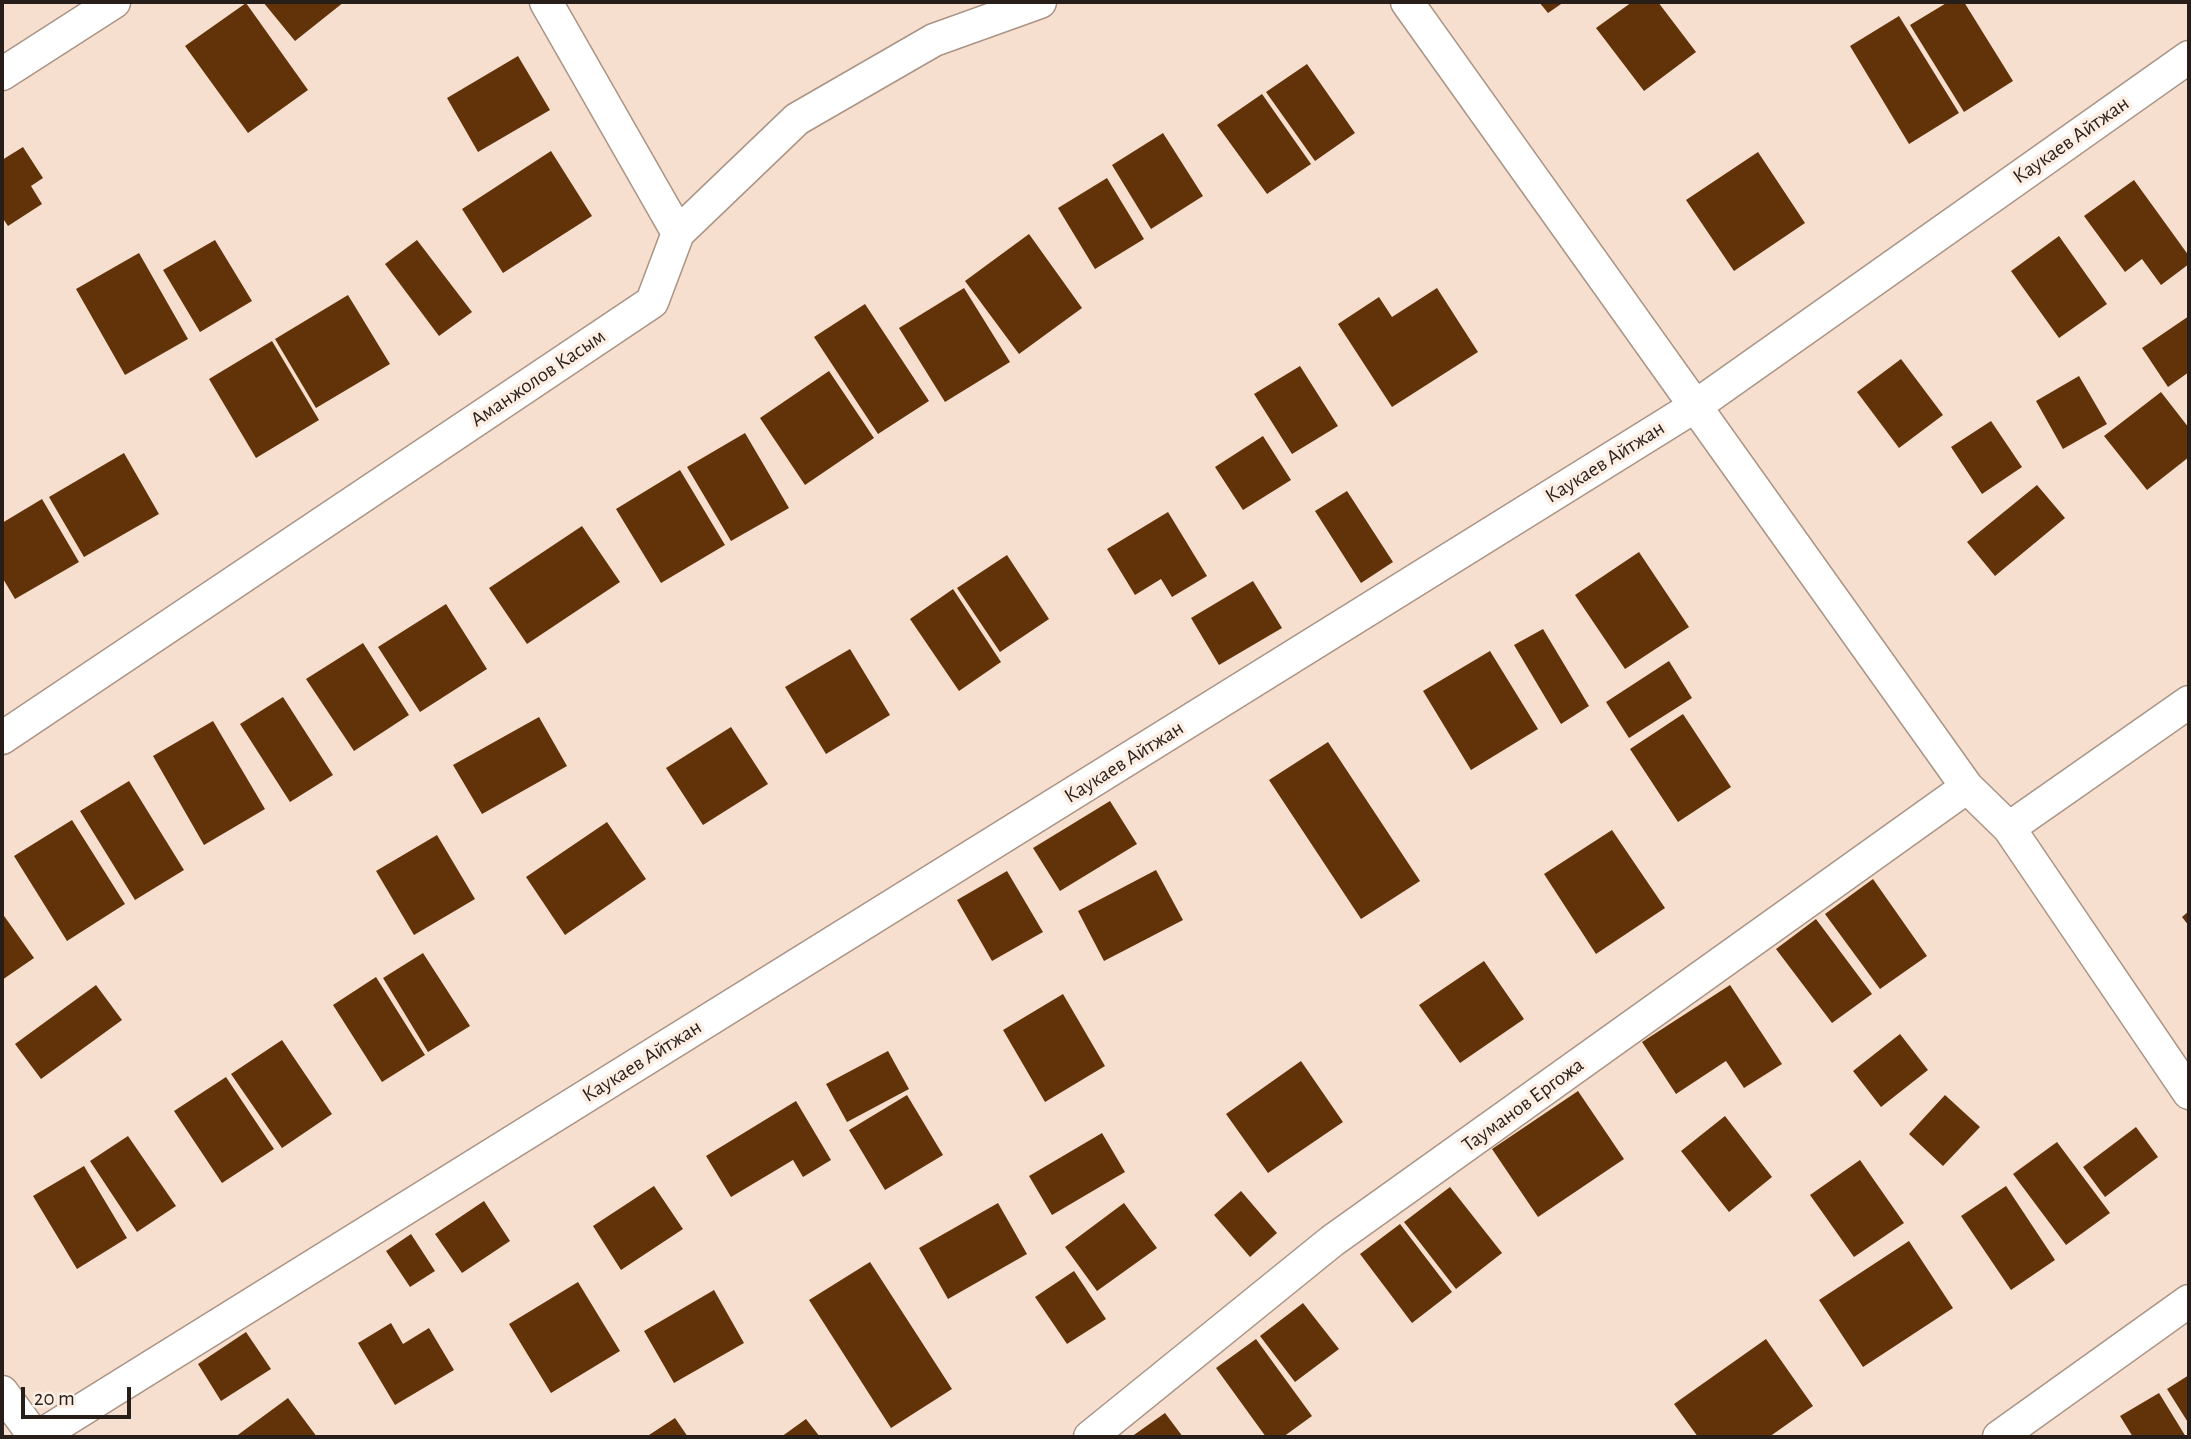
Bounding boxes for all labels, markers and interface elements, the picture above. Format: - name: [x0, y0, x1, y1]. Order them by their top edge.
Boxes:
- street label: Каукаев Айтжан: [2008, 91, 2134, 189]
- street label: Аманжолов Касым: [466, 324, 610, 432]
- street label: Каукаев Айтжан: [1541, 415, 1669, 509]
- street label: Каукаев Айтжан: [1060, 715, 1188, 809]
- street label: Каукаев Айтжан: [578, 1014, 706, 1108]
- street label: Тауманов Ергожа: [1457, 1052, 1589, 1158]
- scale bar: [24, 1372, 135, 1416]
- text: 20 m: [34, 1388, 75, 1409]

